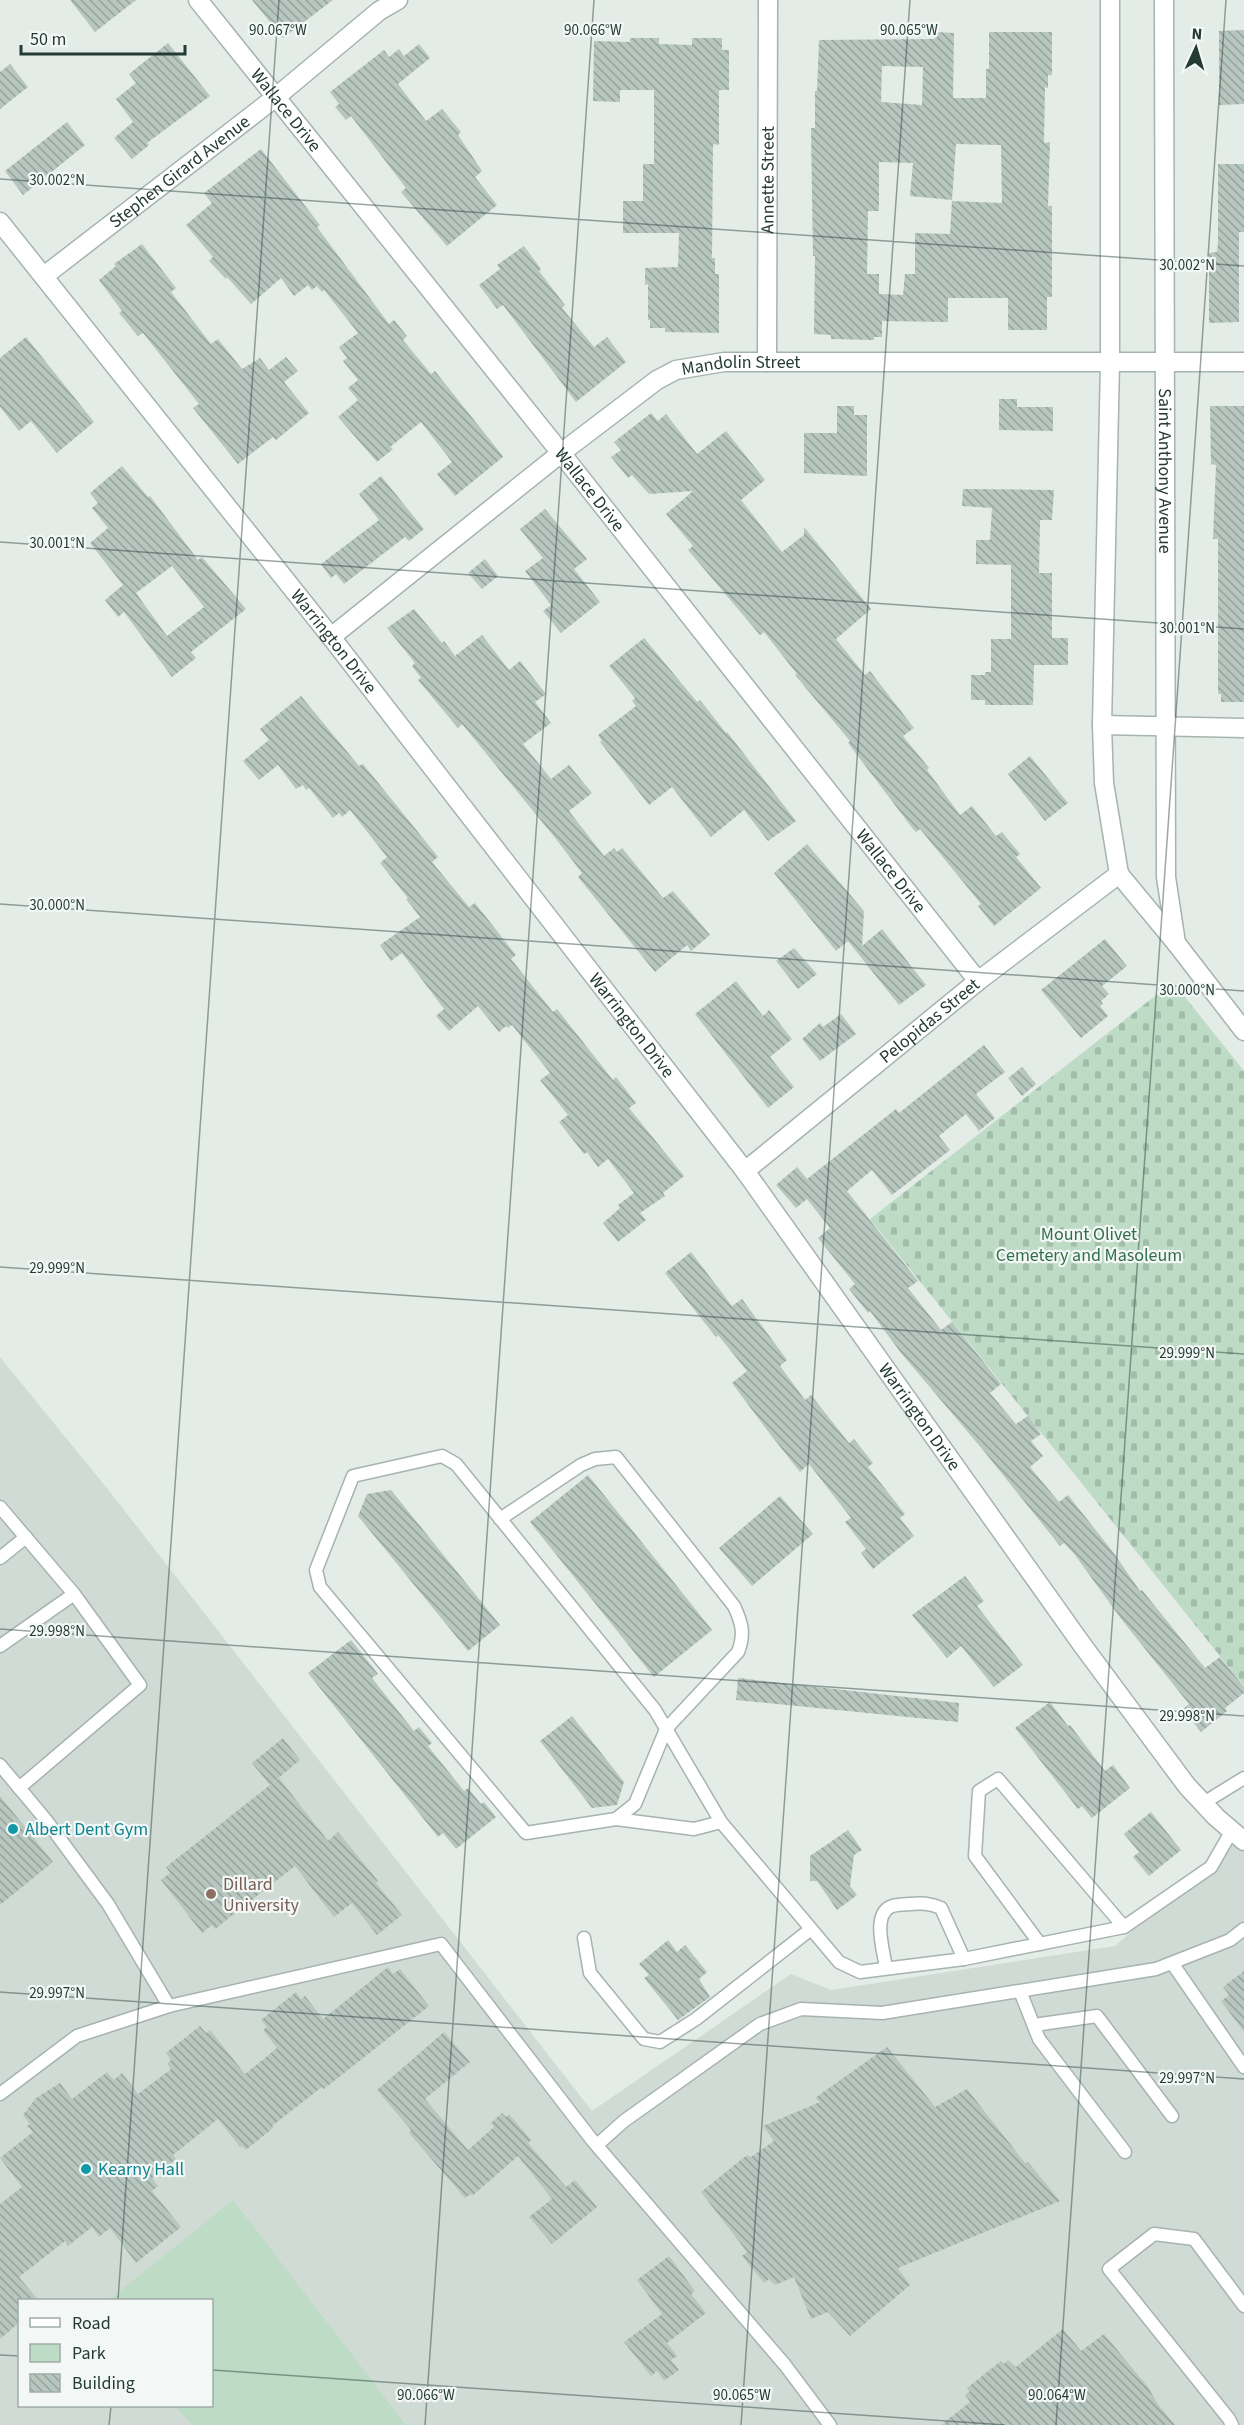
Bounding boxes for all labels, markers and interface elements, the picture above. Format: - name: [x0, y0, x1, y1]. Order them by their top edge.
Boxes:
- scale bar: [21, 18, 184, 56]
- north arrow: [1166, 18, 1226, 78]
- text: 90.067°W: [249, 20, 307, 41]
- text: 90.066°W: [564, 20, 622, 41]
- text: 90.065°W: [880, 20, 938, 41]
- text: N: [1191, 23, 1203, 45]
- text: 50 m: [30, 27, 66, 52]
- street label: Wallace Drive: [245, 63, 327, 157]
- street label: Stephen Girard Avenue: [104, 110, 255, 234]
- street label: Annette Street: [755, 126, 781, 234]
- text: 30.002°N: [29, 170, 85, 191]
- text: 30.002°N: [1159, 255, 1215, 276]
- street label: Mandolin Street: [680, 350, 800, 382]
- street label: Saint Anthony Avenue: [1152, 388, 1177, 554]
- street label: Wallace Drive: [548, 443, 630, 537]
- text: 30.001°N: [29, 533, 85, 554]
- street label: Warrington Drive: [284, 584, 383, 699]
- text: 30.001°N: [1159, 618, 1215, 639]
- street label: Wallace Drive: [850, 824, 932, 918]
- text: 30.000°N: [29, 895, 85, 916]
- street label: Warrington Drive: [583, 968, 680, 1083]
- street label: Pelopidas Street: [874, 972, 985, 1069]
- text: 30.000°N: [1159, 980, 1215, 1001]
- park label: Mount Olivet Cemetery and Masoleum: [996, 1222, 1182, 1268]
- text: 29.999°N: [29, 1258, 85, 1279]
- text: 29.999°N: [1159, 1343, 1215, 1364]
- street label: Warrington Drive: [872, 1358, 966, 1476]
- text: 29.998°N: [29, 1621, 85, 1642]
- text: 29.998°N: [1159, 1706, 1215, 1727]
- place label: Albert Dent Gym: [25, 1817, 148, 1842]
- marker: Albert Dent Gym: [6, 1822, 20, 1836]
- place label: Dillard University: [223, 1872, 299, 1918]
- marker: Dillard University: [204, 1887, 218, 1901]
- text: 29.997°N: [29, 1983, 85, 2004]
- text: 29.997°N: [1159, 2068, 1215, 2089]
- place label: Kearny Hall: [98, 2157, 184, 2182]
- marker: Kearny Hall: [79, 2162, 93, 2176]
- legend: [18, 2299, 213, 2407]
- text: Road: [72, 2311, 111, 2336]
- text: Park: [72, 2341, 106, 2366]
- text: Building: [72, 2371, 135, 2396]
- text: 90.066°W: [397, 2385, 455, 2406]
- text: 90.065°W: [713, 2385, 771, 2406]
- text: 90.064°W: [1028, 2385, 1086, 2406]

